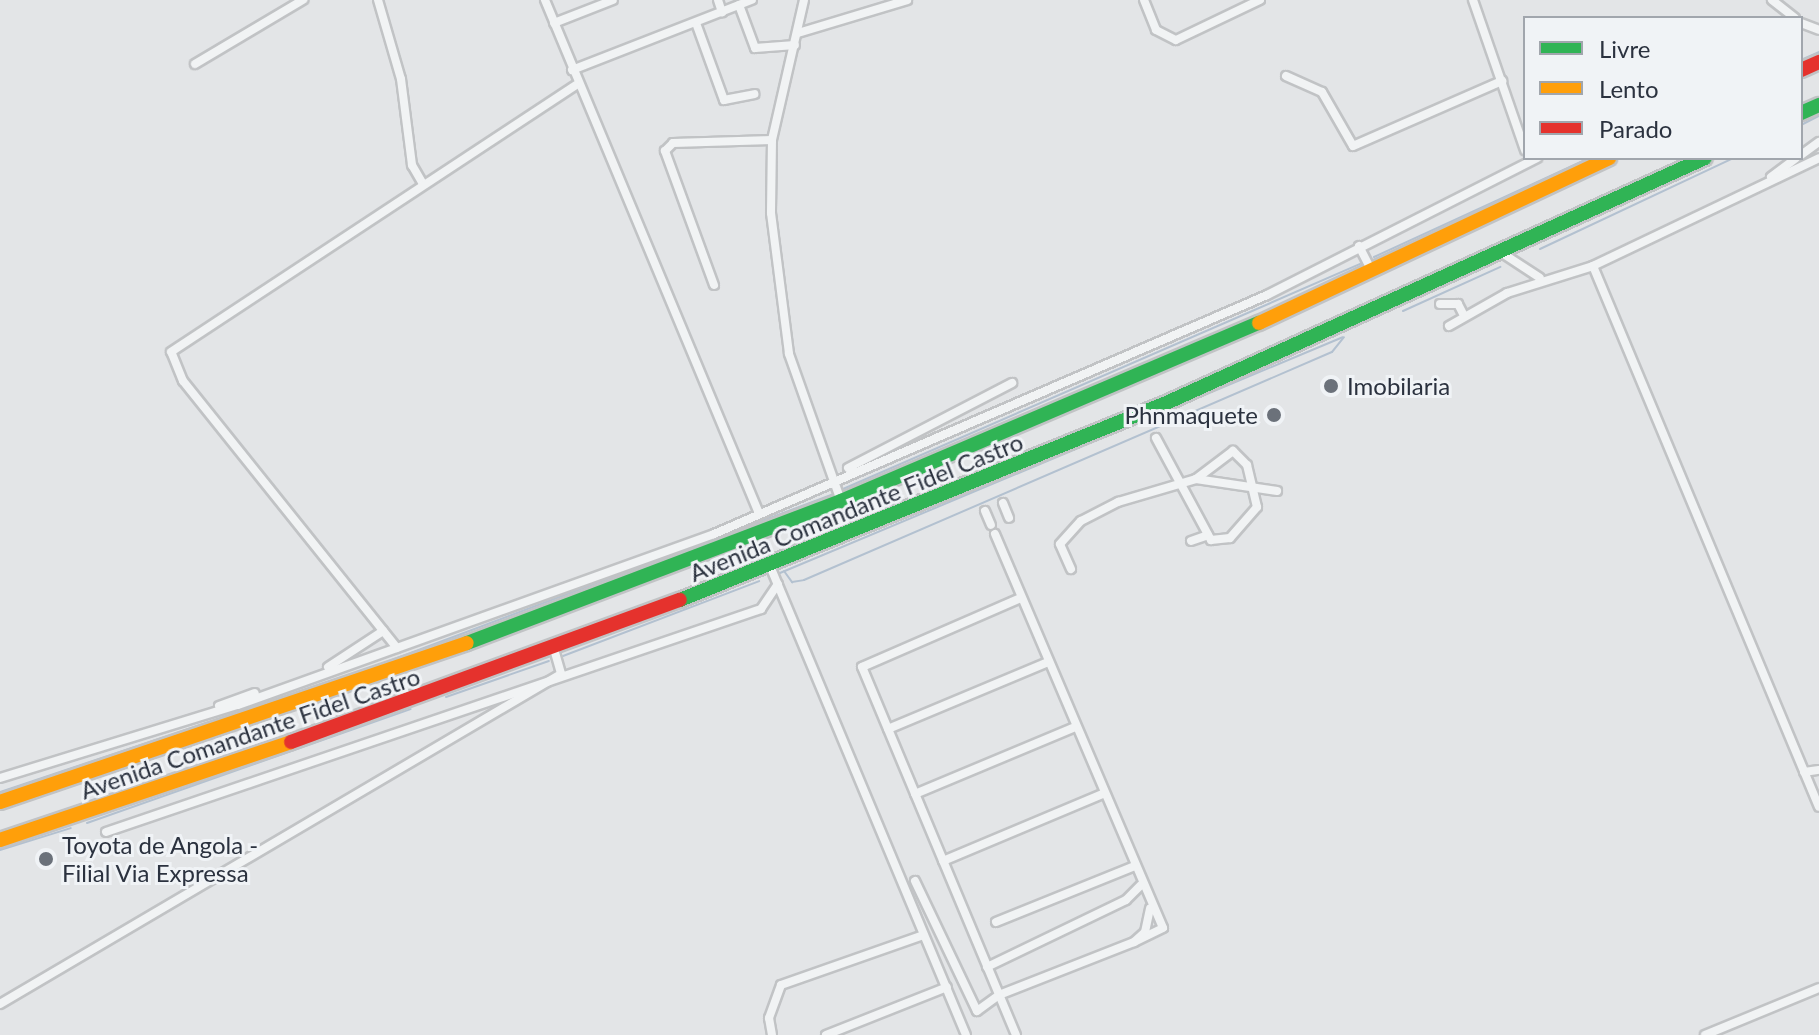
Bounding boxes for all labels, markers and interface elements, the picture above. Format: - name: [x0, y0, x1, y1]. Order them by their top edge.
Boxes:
- legend: [1523, 16, 1803, 160]
- text: Livre: [1599, 34, 1650, 63]
- text: Lento: [1599, 74, 1659, 103]
- text: Parado: [1599, 114, 1672, 143]
- place label: Imobilaria: [1347, 372, 1450, 400]
- marker: Imobilaria: [1322, 377, 1340, 395]
- place label: Phnmaquete: [1125, 401, 1258, 429]
- marker: Phnmaquete: [1265, 406, 1283, 424]
- street label: Avenida Comandante Fidel Castro: [685, 427, 1027, 587]
- street label: Avenida Comandante Fidel Castro: [76, 661, 424, 805]
- place label: Toyota de Angola - Filial Via Expressa: [62, 831, 259, 887]
- marker: Toyota de Angola - Filial Via Expressa: [37, 850, 55, 868]

